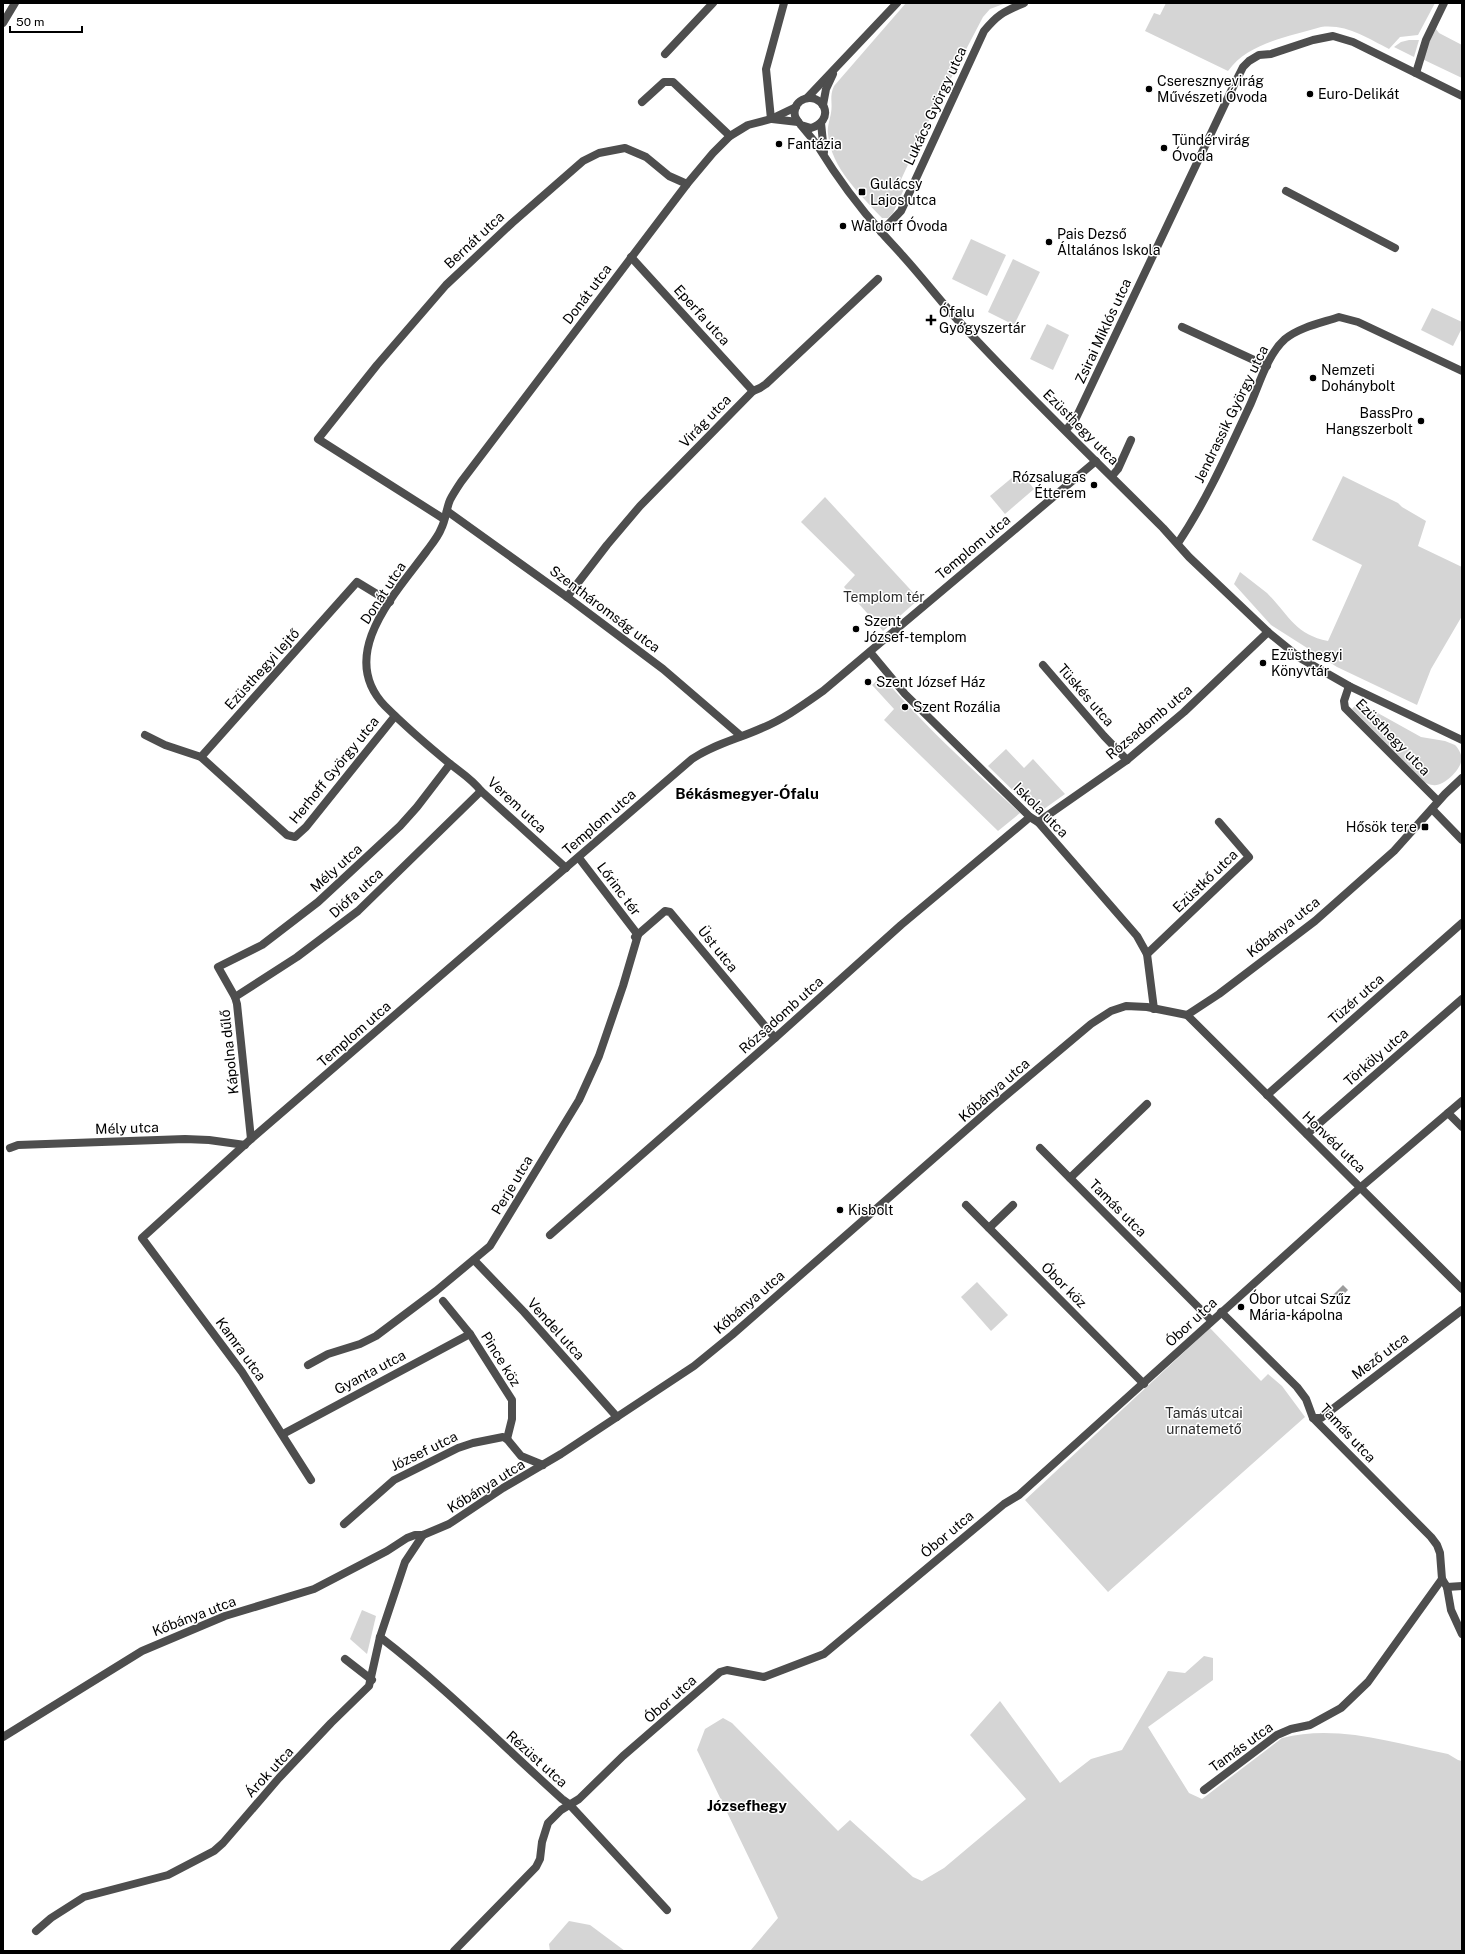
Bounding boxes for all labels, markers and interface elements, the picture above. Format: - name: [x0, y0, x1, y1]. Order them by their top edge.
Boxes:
- scale bar: [10, 8, 82, 34]
- text: 50 m: [16, 15, 44, 29]
- street label: Lukács György utca: [901, 44, 969, 168]
- place label: Cseresznyevirág Művészeti Óvoda: [1157, 73, 1267, 105]
- marker: Cseresznyevirág Művészeti Óvoda: [1144, 84, 1154, 94]
- place label: Euro-Delikát: [1318, 86, 1399, 102]
- marker: Euro-Delikát: [1305, 89, 1315, 99]
- place label: Tündérvirág Óvoda: [1172, 132, 1250, 164]
- place label: Fantázia: [787, 136, 842, 152]
- marker: Fantázia: [774, 139, 784, 149]
- marker: Tündérvirág Óvoda: [1159, 143, 1169, 153]
- place label: Gulácsy Lajos utca: [870, 176, 936, 208]
- marker: Gulácsy Lajos utca: [857, 187, 867, 197]
- street label: Bernát utca: [441, 208, 507, 272]
- place label: Waldorf Óvoda: [851, 216, 947, 234]
- marker: Waldorf Óvoda: [838, 221, 848, 231]
- place label: Pais Dezső Általános Iskola: [1057, 226, 1161, 258]
- marker: Pais Dezső Általános Iskola: [1044, 237, 1054, 247]
- street label: Donát utca: [559, 261, 615, 327]
- street label: Zsirai Miklós utca: [1072, 276, 1134, 386]
- street label: Eperfa utca: [671, 282, 733, 348]
- place label: Ófalu Gyógyszertár: [939, 302, 1026, 336]
- marker: Ófalu Gyógyszertár: [926, 315, 936, 325]
- street label: Jendrassik György utca: [1191, 343, 1271, 485]
- place label: Nemzeti Dohánybolt: [1321, 362, 1395, 394]
- marker: Nemzeti Dohánybolt: [1308, 373, 1318, 383]
- street label: Ezüsthegy utca: [1040, 386, 1122, 468]
- street label: Virág utca: [676, 391, 734, 451]
- place label: BassPro Hangszerbolt: [1326, 405, 1413, 437]
- marker: BassPro Hangszerbolt: [1416, 416, 1426, 426]
- place label: Rózsalugas Étterem: [1012, 469, 1086, 501]
- marker: Rózsalugas Étterem: [1089, 480, 1099, 490]
- street label: Templom utca: [933, 511, 1013, 583]
- street label: Donát utca: [357, 559, 409, 627]
- street label: Szentháromság utca: [547, 562, 663, 656]
- park label: Templom tér: [843, 589, 925, 605]
- place label: Szent József-templom: [864, 613, 967, 645]
- marker: Szent József-templom: [851, 624, 861, 634]
- street label: Ezüsthegyi lejtő: [221, 625, 303, 713]
- place label: Ezüsthegyi Könyvtár: [1271, 647, 1343, 679]
- marker: Ezüsthegyi Könyvtár: [1258, 658, 1268, 668]
- street label: Tüskés utca: [1055, 661, 1117, 729]
- place label: Szent József Ház: [876, 674, 986, 690]
- marker: Szent József Ház: [863, 677, 873, 687]
- street label: Rózsadomb utca: [1103, 681, 1195, 763]
- street label: Ezüsthegy utca: [1352, 695, 1434, 779]
- place label: Szent Rozália: [913, 699, 1000, 715]
- marker: Szent Rozália: [900, 702, 910, 712]
- street label: Herhoff György utca: [286, 713, 382, 827]
- street label: Verem utca: [484, 774, 550, 836]
- street label: Iskola utca: [1010, 779, 1072, 841]
- district label: Békásmegyer-Ófalu: [675, 784, 819, 802]
- street label: Templom utca: [559, 786, 639, 858]
- place label: Hősök tere: [1346, 819, 1417, 835]
- marker: Hősök tere: [1420, 822, 1430, 832]
- street label: Mély utca: [307, 841, 365, 895]
- street label: Ezüstkő utca: [1169, 846, 1241, 916]
- street label: Lőrinc tér: [594, 859, 644, 919]
- street label: Diófa utca: [326, 865, 386, 921]
- street label: Kőbánya utca: [1243, 894, 1323, 960]
- street label: Üst utca: [695, 922, 743, 975]
- street label: Tüzér utca: [1325, 971, 1387, 1027]
- street label: Rózsadomb utca: [736, 973, 826, 1057]
- street label: Templom utca: [314, 998, 394, 1070]
- street label: Kápolna dűlő: [217, 1009, 241, 1095]
- street label: Törköly utca: [1341, 1025, 1411, 1089]
- street label: Kőbánya utca: [956, 1055, 1032, 1125]
- street label: Honvéd utca: [1299, 1108, 1369, 1176]
- street label: Mély utca: [95, 1119, 159, 1137]
- street label: Perje utca: [488, 1153, 536, 1217]
- street label: Tamás utca: [1086, 1176, 1150, 1240]
- place label: Kisbolt: [848, 1202, 894, 1218]
- marker: Kisbolt: [835, 1205, 845, 1215]
- street label: Óbor köz: [1038, 1258, 1092, 1311]
- street label: Kőbánya utca: [711, 1267, 787, 1337]
- place label: Óbor utcai Szűz Mária-kápolna: [1249, 1289, 1351, 1323]
- street label: Óbor utca: [1161, 1293, 1220, 1350]
- street label: Vendel utca: [524, 1295, 588, 1363]
- marker: Óbor utcai Szűz Mária-kápolna: [1236, 1302, 1246, 1312]
- street label: Kamra utca: [213, 1314, 269, 1384]
- street label: Pince köz: [478, 1329, 524, 1389]
- street label: Mező utca: [1349, 1330, 1411, 1382]
- street label: Gyanta utca: [332, 1347, 408, 1397]
- street label: Tamás utca: [1317, 1400, 1379, 1466]
- park label: Tamás utcai urnatemető: [1165, 1405, 1243, 1437]
- street label: József utca: [388, 1428, 460, 1474]
- street label: Kőbánya utca: [444, 1456, 528, 1516]
- street label: Óbor utca: [916, 1506, 977, 1561]
- street label: Kőbánya utca: [150, 1593, 238, 1639]
- street label: Óbor utca: [639, 1670, 699, 1726]
- street label: Tamás utca: [1206, 1719, 1276, 1775]
- street label: Rézüst utca: [503, 1728, 571, 1790]
- street label: Árok utca: [241, 1743, 296, 1801]
- district label: Józsefhegy: [707, 1797, 787, 1814]

